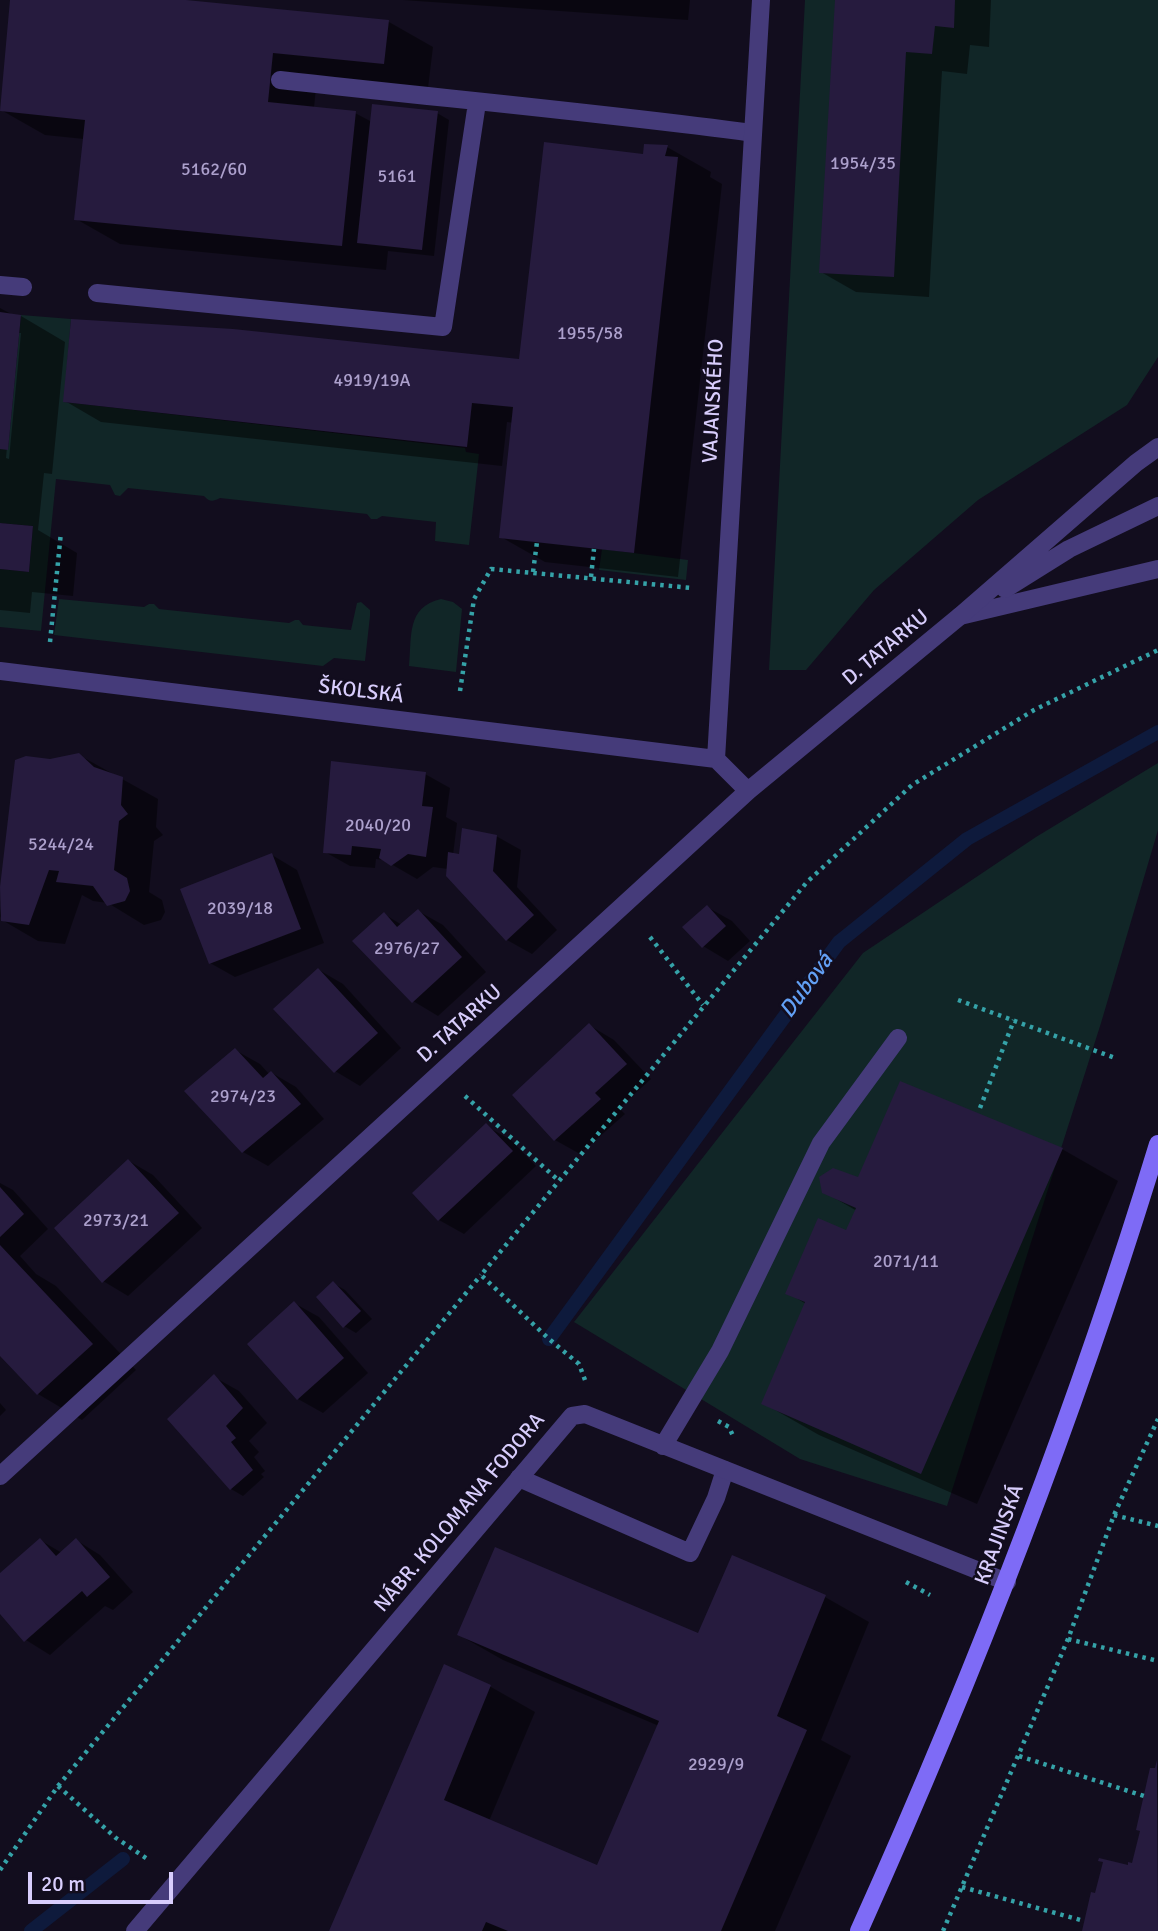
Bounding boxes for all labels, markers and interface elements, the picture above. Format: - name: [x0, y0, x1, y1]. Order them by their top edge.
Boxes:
- house number: 1954/35: [830, 153, 896, 175]
- house number: 5162/60: [181, 159, 247, 181]
- house number: 5161: [378, 166, 416, 188]
- house number: 1955/58: [557, 323, 623, 345]
- street label: VAJANSKÉHO: [698, 338, 730, 464]
- house number: 4919/19A: [334, 370, 410, 392]
- street label: D. TATARKU: [838, 605, 934, 691]
- street label: ŠKOLSKÁ: [317, 674, 405, 710]
- house number: 2040/20: [345, 815, 411, 837]
- house number: 5244/24: [28, 834, 94, 856]
- house number: 2039/18: [207, 898, 273, 920]
- house number: 2976/27: [374, 938, 440, 960]
- water label: Dubová: [774, 948, 840, 1024]
- street label: D. TATARKU: [413, 980, 507, 1068]
- house number: 2974/23: [210, 1086, 276, 1108]
- house number: 2973/21: [83, 1210, 149, 1232]
- house number: 2071/11: [873, 1251, 939, 1273]
- street label: NÁBR. KOLOMANA FODORA: [369, 1408, 551, 1618]
- street label: KRAJINSKÁ: [970, 1481, 1030, 1589]
- house number: 2929/9: [688, 1754, 744, 1776]
- scale bar: [32, 1857, 177, 1901]
- text: 20 m: [41, 1871, 85, 1897]

